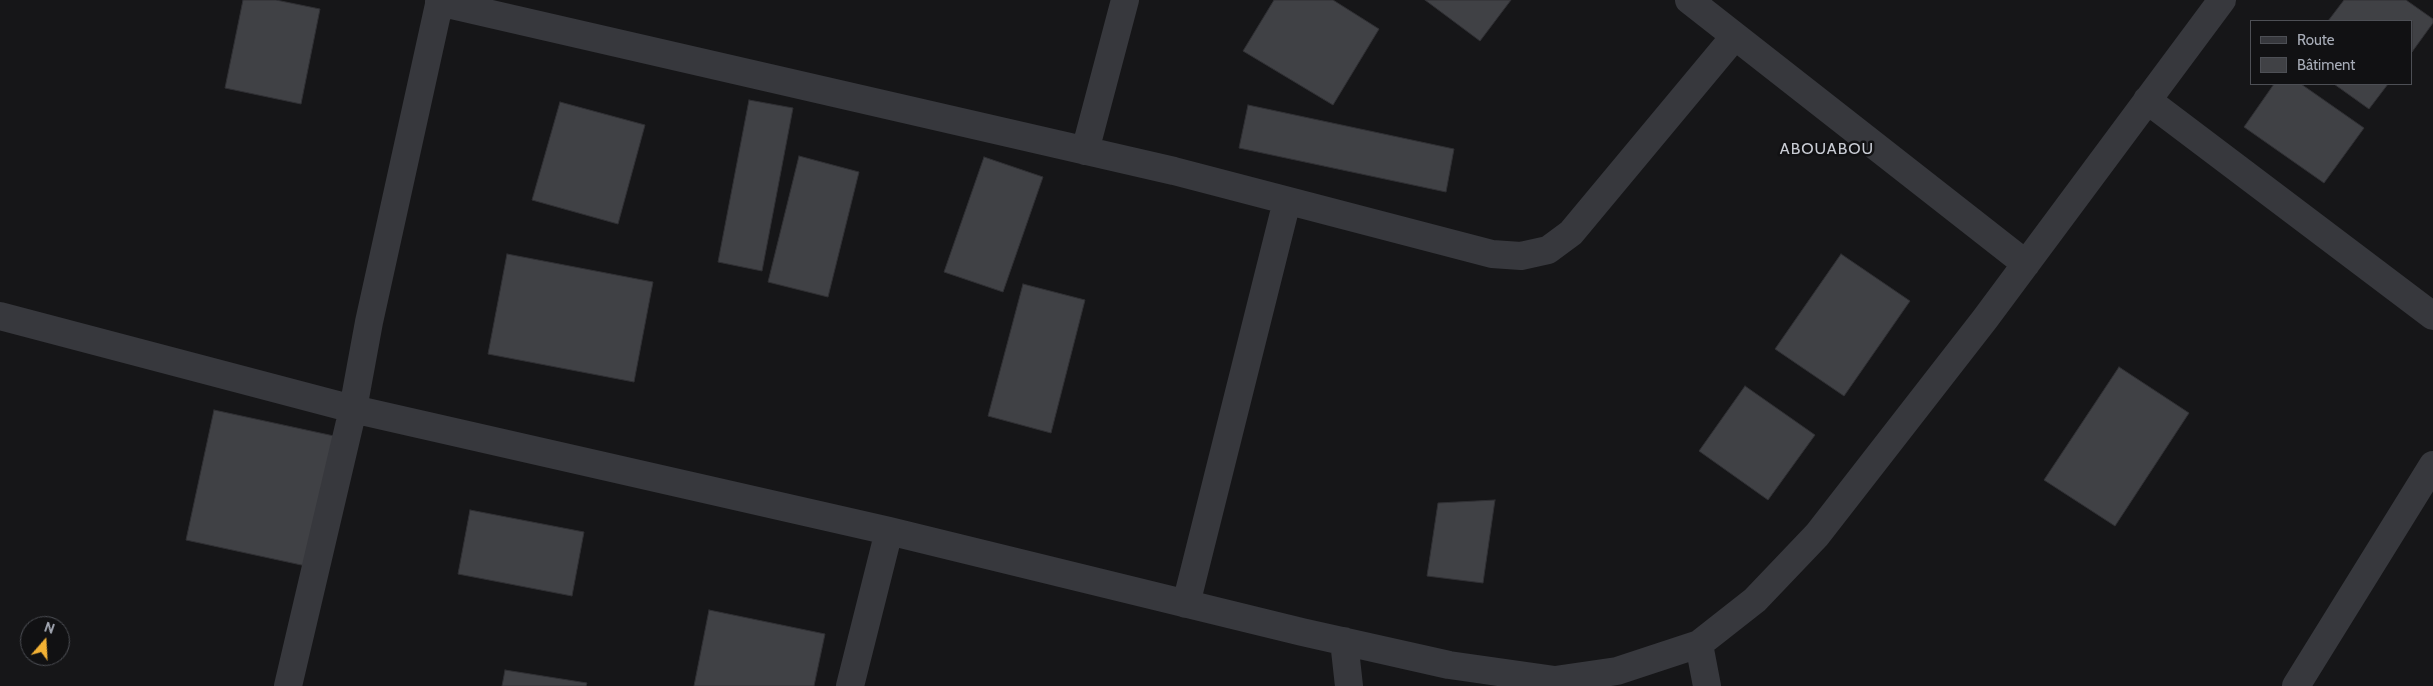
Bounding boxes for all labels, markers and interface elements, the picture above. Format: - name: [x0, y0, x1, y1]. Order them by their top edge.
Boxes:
- legend: [2250, 20, 2413, 85]
- text: Route: [2297, 31, 2335, 49]
- text: Bâtiment: [2297, 56, 2355, 74]
- district label: ABOUABOU: [1779, 139, 1875, 159]
- north arrow: [20, 616, 70, 666]
- text: N: [42, 618, 57, 638]

